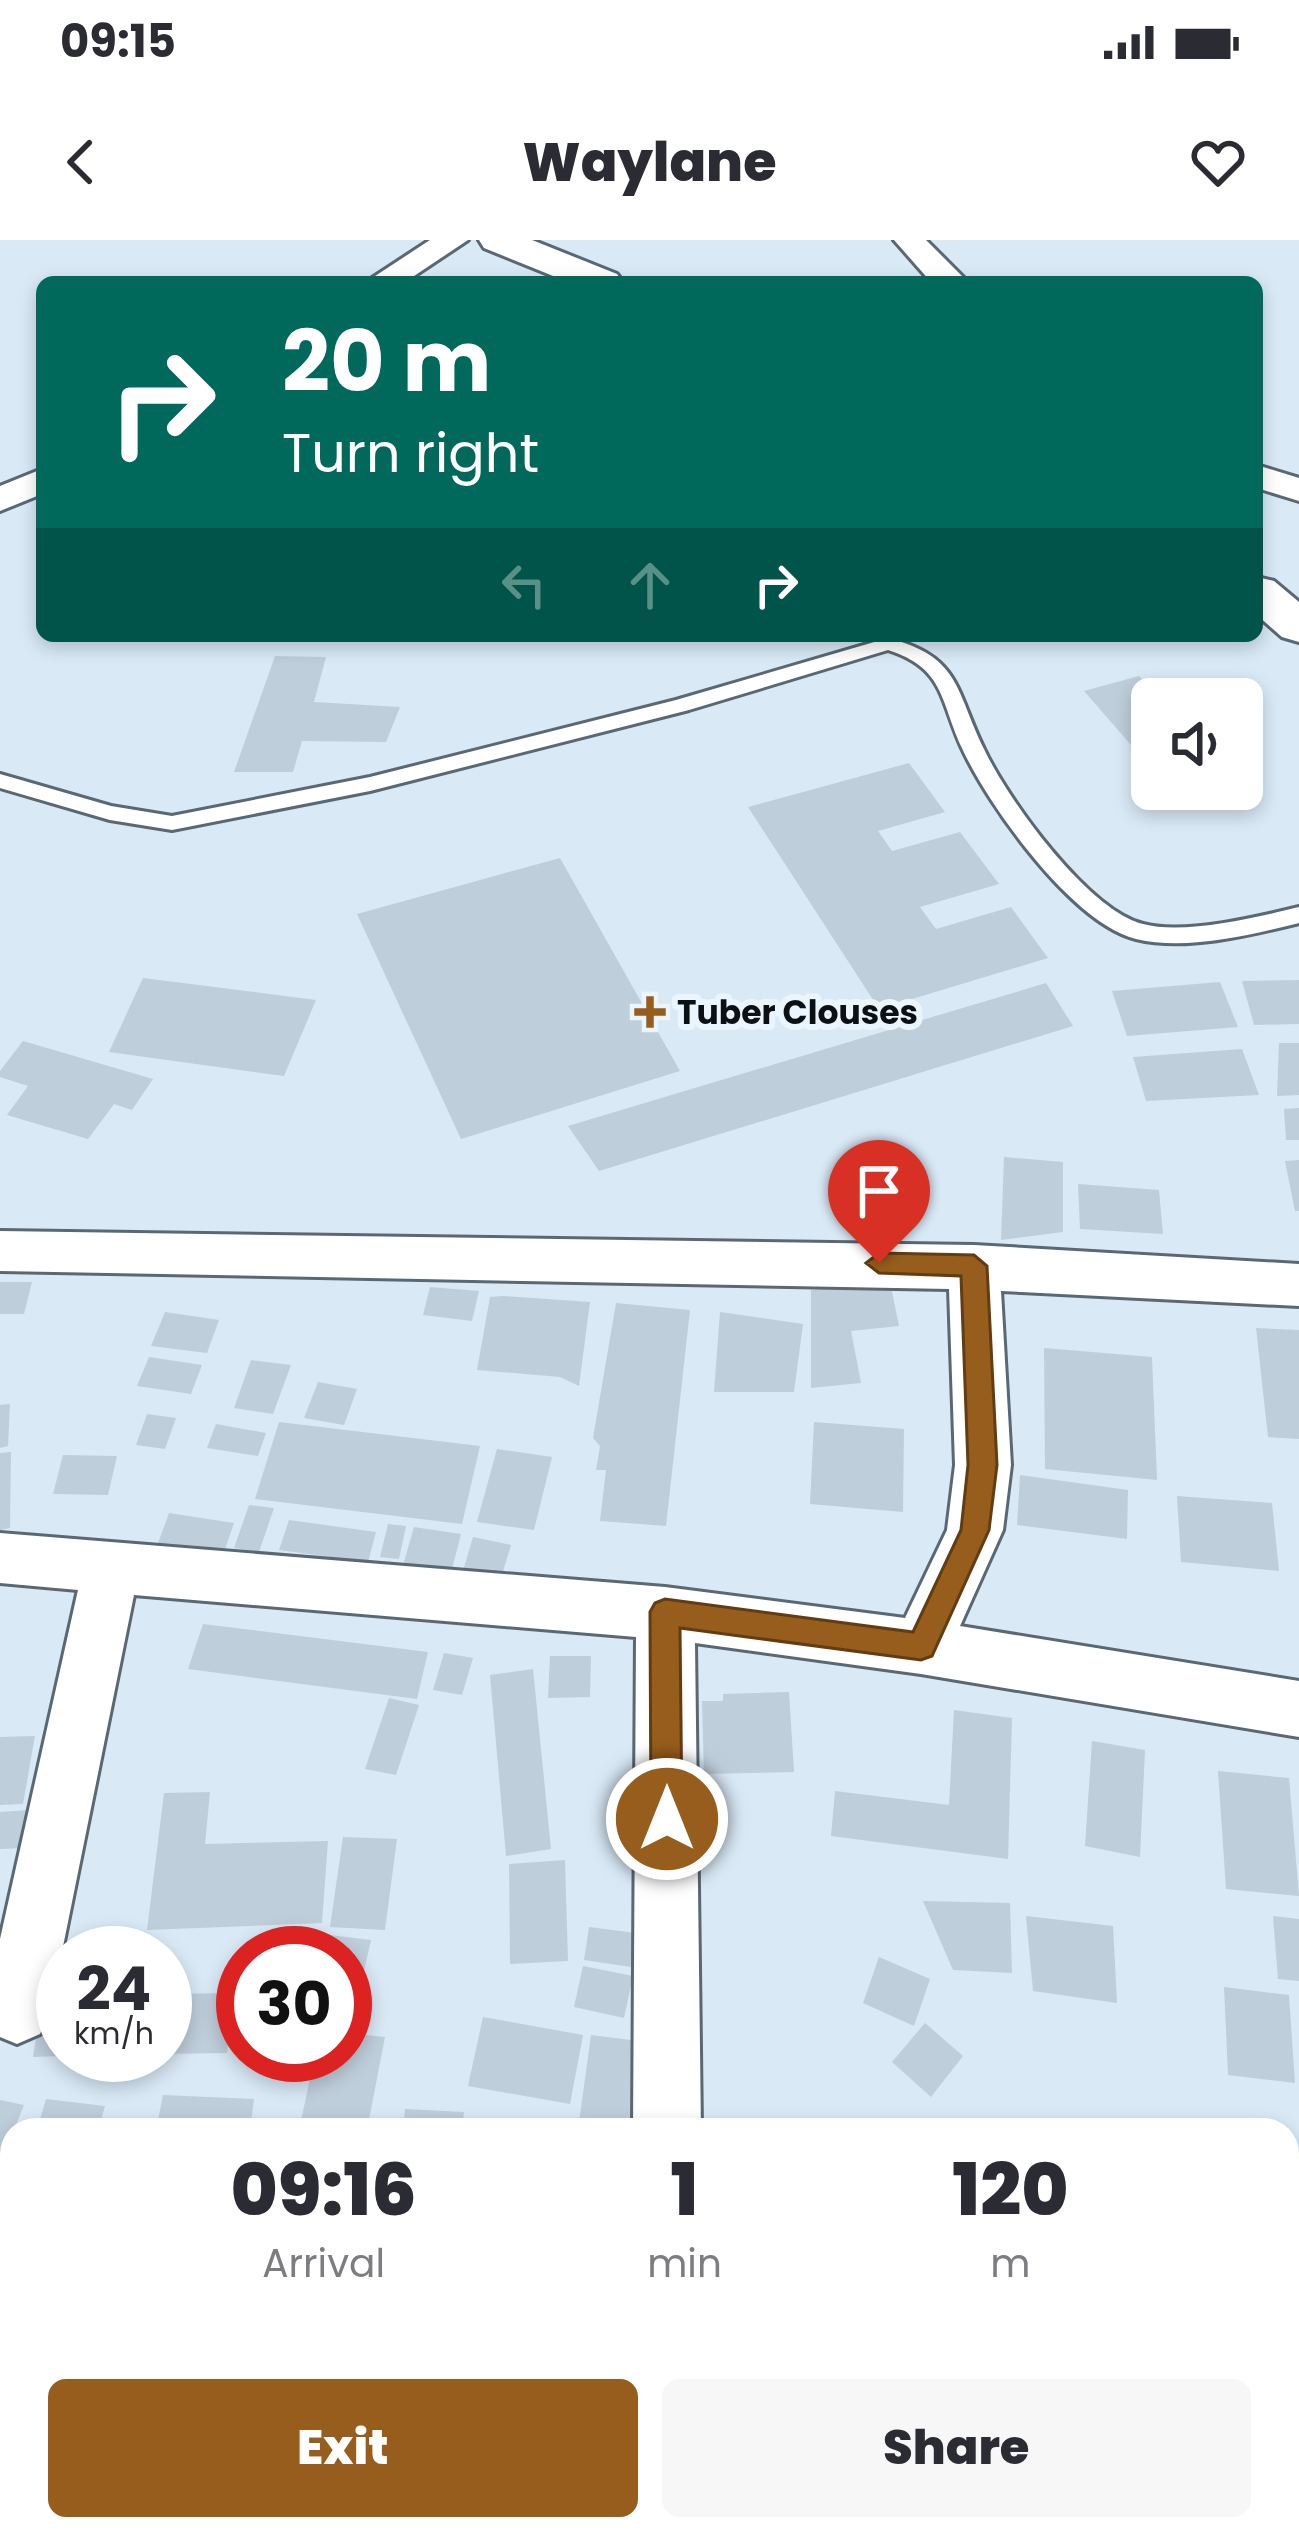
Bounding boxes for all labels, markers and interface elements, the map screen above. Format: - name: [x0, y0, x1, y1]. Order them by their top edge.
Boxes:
- text: 09:15: [60, 10, 176, 73]
- text: Waylane: [523, 124, 776, 200]
- icon: back: [48, 129, 114, 195]
- icon: heart: [1185, 129, 1251, 195]
- text: 20 m: [282, 303, 492, 420]
- icon: right: [84, 324, 240, 480]
- text: Turn right: [282, 415, 539, 491]
- icon: left: [491, 552, 557, 618]
- icon: ahead: [617, 552, 683, 618]
- icon: right: [743, 552, 809, 618]
- map controls: [1131, 678, 1263, 810]
- button: sound: [1131, 678, 1263, 810]
- place label: Tuber Clouses: [677, 989, 918, 1036]
- marker: Tuber Clouses: [634, 996, 666, 1028]
- pin: [828, 1140, 930, 1263]
- icon: arrive: [846, 1158, 912, 1224]
- position arrow: [604, 1756, 730, 1882]
- speed limit sign: 30: [216, 1926, 372, 2082]
- text: 24: [77, 1947, 151, 2031]
- text: km/h: [74, 2012, 154, 2055]
- text: 09:16: [230, 2139, 417, 2240]
- text: 1: [671, 2139, 698, 2240]
- text: 120: [952, 2139, 1069, 2240]
- text: Arrival: [262, 2236, 385, 2291]
- text: min: [647, 2236, 722, 2291]
- text: m: [990, 2236, 1031, 2291]
- button: Exit: [48, 2379, 638, 2517]
- button: Share: [662, 2379, 1251, 2517]

